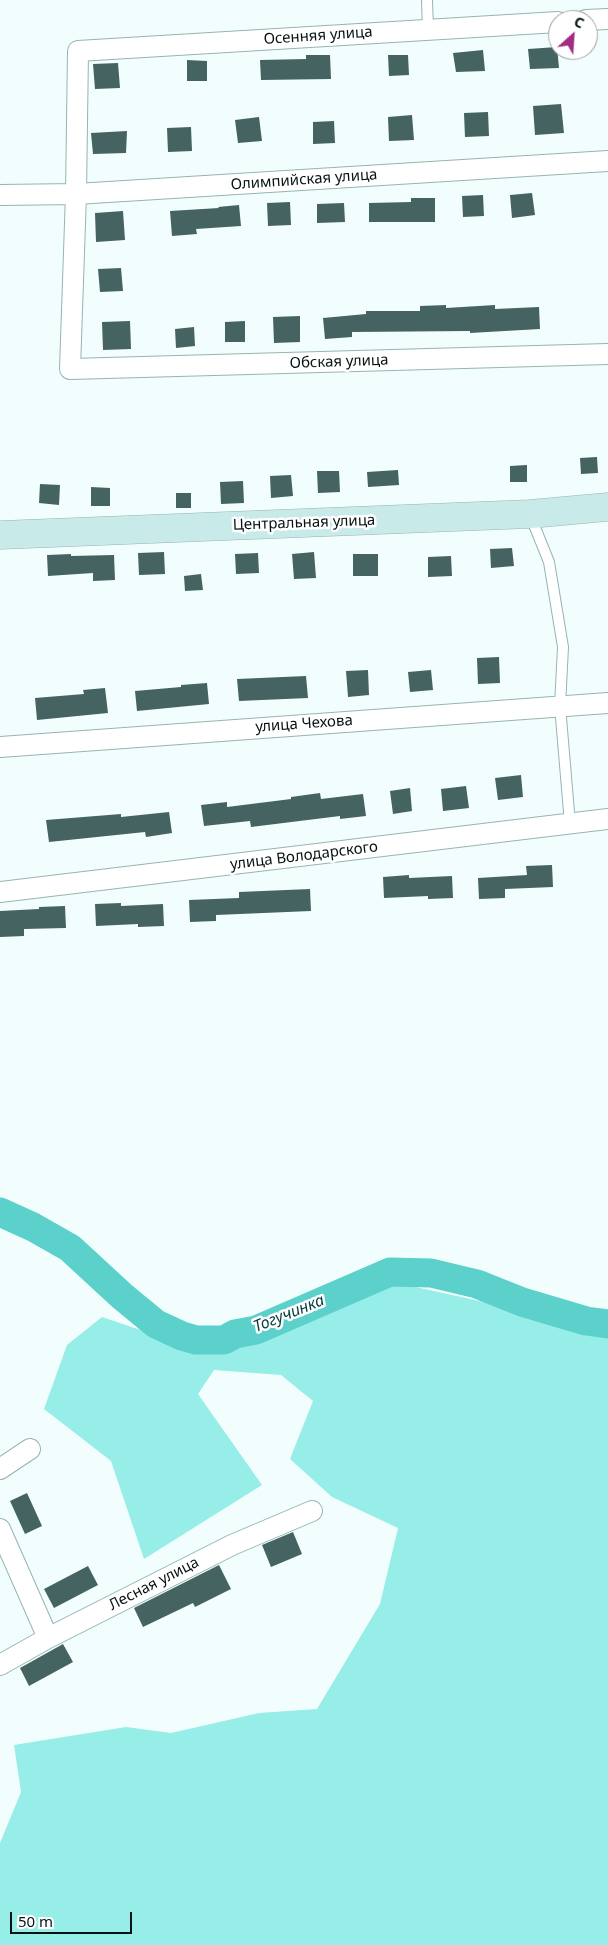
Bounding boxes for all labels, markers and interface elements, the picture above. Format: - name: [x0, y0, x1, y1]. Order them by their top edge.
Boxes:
- north arrow: [548, 10, 598, 60]
- text: С: [571, 11, 588, 32]
- street label: Осенняя улица: [263, 23, 373, 49]
- street label: Олимпийская улица: [230, 166, 378, 194]
- street label: Обская улица: [289, 351, 389, 373]
- street label: Центральная улица: [232, 512, 376, 534]
- street label: улица Чехова: [255, 712, 353, 736]
- street label: улица Володарского: [229, 838, 379, 874]
- water label: Тогучинка: [251, 1291, 327, 1337]
- street label: Лесная улица: [106, 1554, 202, 1614]
- scale bar: [12, 1902, 135, 1934]
- text: 50 m: [18, 1911, 53, 1931]

